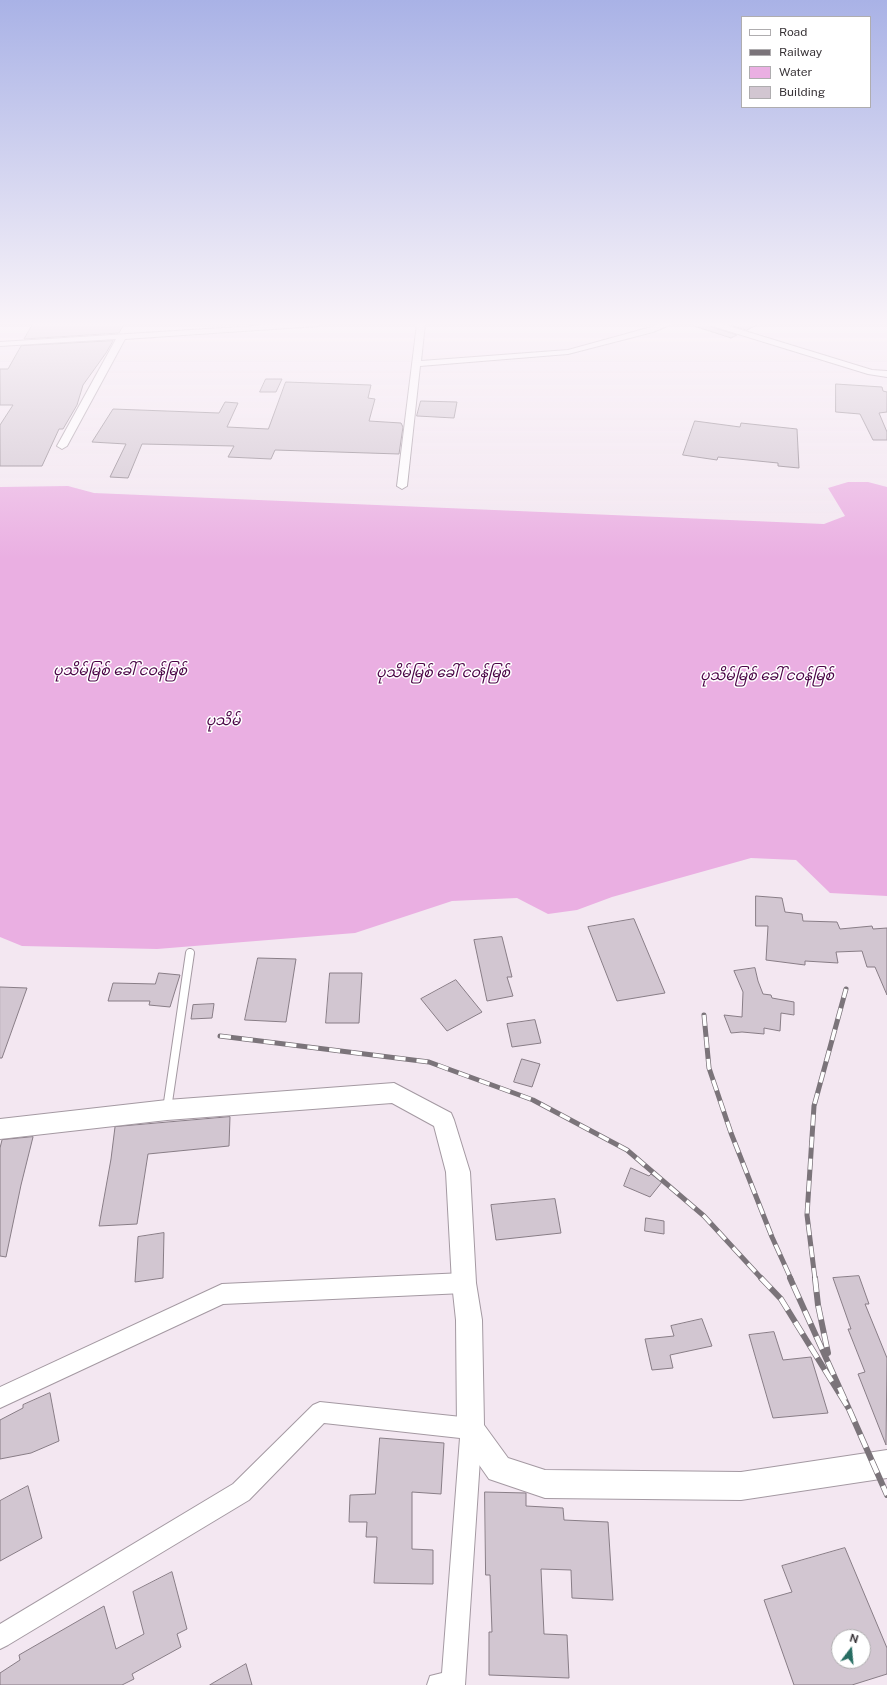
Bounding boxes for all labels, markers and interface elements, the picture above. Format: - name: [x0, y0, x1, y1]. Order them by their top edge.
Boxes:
- legend: [741, 16, 871, 108]
- text: Road: [779, 25, 807, 39]
- text: Railway: [779, 45, 822, 59]
- text: Water: [779, 65, 812, 79]
- text: Building: [779, 85, 825, 99]
- water label: ပုသိမ်မြစ် ခေါ် ငဝန်မြစ်: [53, 663, 187, 679]
- water label: ပုသိမ်မြစ် ခေါ် ငဝန်မြစ်: [376, 665, 510, 681]
- water label: ပုသိမ်မြစ် ခေါ် ငဝန်မြစ်: [700, 668, 834, 684]
- water label: ပုသိမ်: [206, 713, 240, 729]
- north arrow: [831, 1629, 871, 1669]
- text: N: [848, 1631, 860, 1645]

